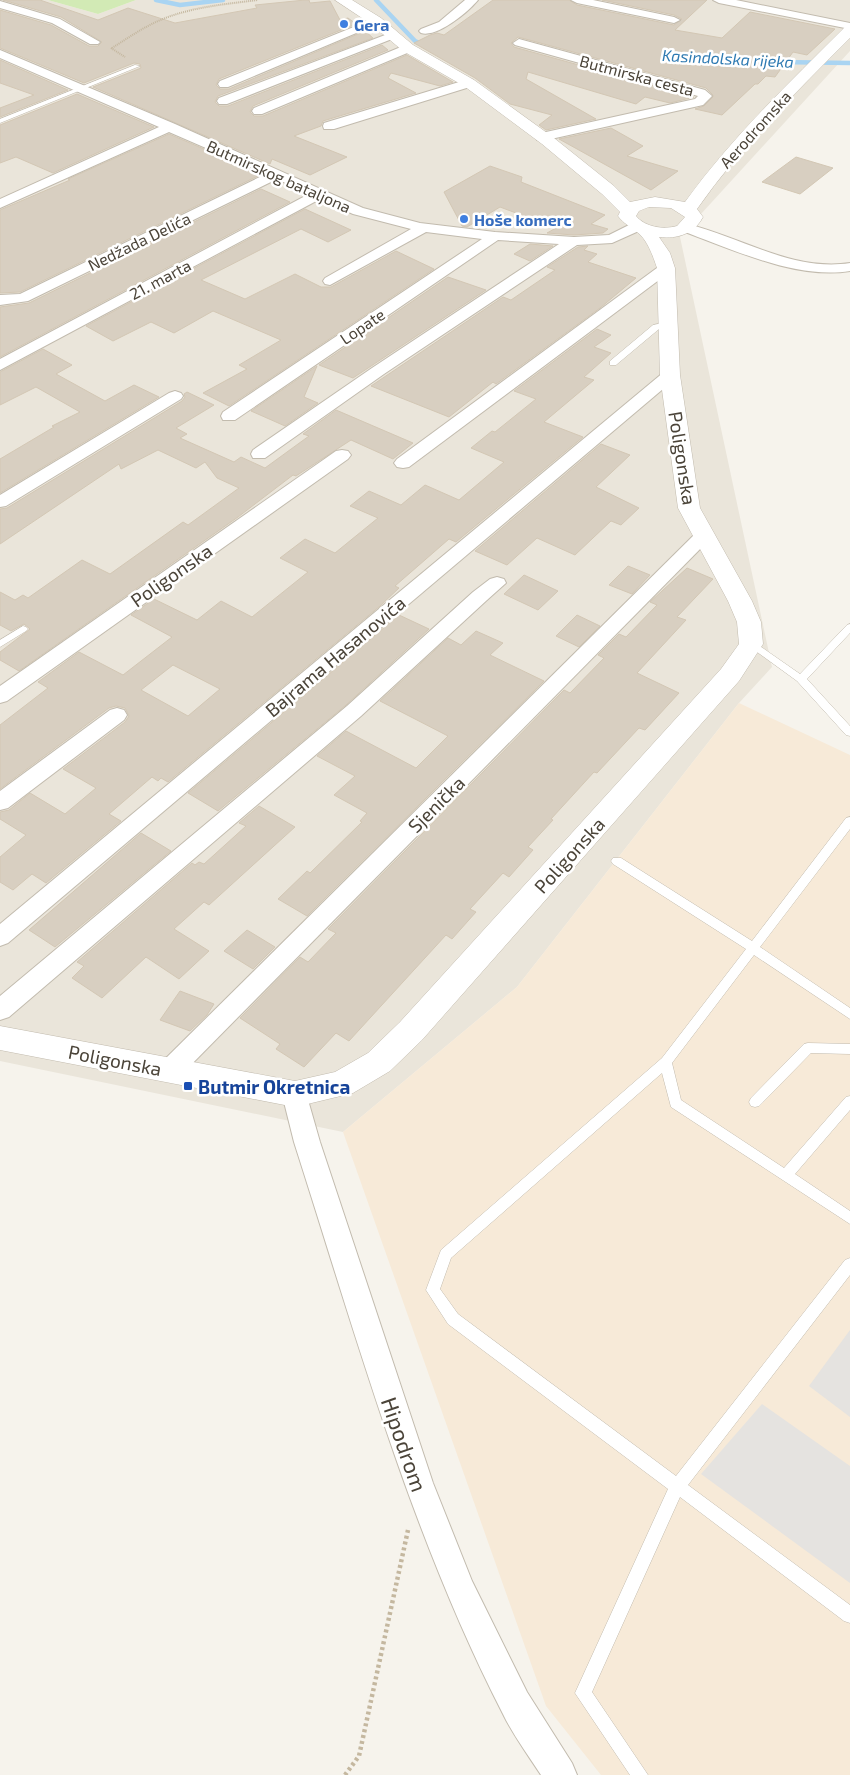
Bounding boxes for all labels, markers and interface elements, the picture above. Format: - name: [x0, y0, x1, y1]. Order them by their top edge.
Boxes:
- place label: Gera: [354, 15, 389, 34]
- marker: Gera: [338, 18, 350, 30]
- water label: Kasindolska rijeka: [662, 45, 794, 72]
- street label: Butmirska cesta: [578, 51, 696, 99]
- street label: Aerodromska: [715, 86, 795, 172]
- street label: Butmirskog bataljona: [204, 136, 354, 217]
- street label: Nedžada Delića: [84, 208, 194, 274]
- place label: Hoše komerc: [474, 210, 572, 229]
- marker: Hoše komerc: [458, 213, 470, 225]
- street label: 21. marta: [126, 255, 194, 303]
- street label: Lopate: [336, 304, 388, 348]
- street label: Poligonska: [664, 410, 702, 506]
- street label: Poligonska: [126, 539, 216, 611]
- street label: Bajrama Hasanovića: [260, 591, 410, 721]
- street label: Sjenička: [403, 771, 469, 837]
- street label: Poligonska: [529, 812, 609, 898]
- street label: Poligonska: [66, 1040, 164, 1080]
- place label: Butmir Okretnica: [198, 1075, 350, 1098]
- marker: Butmir Okretnica: [182, 1080, 194, 1092]
- street label: Hipodrom: [377, 1393, 433, 1495]

